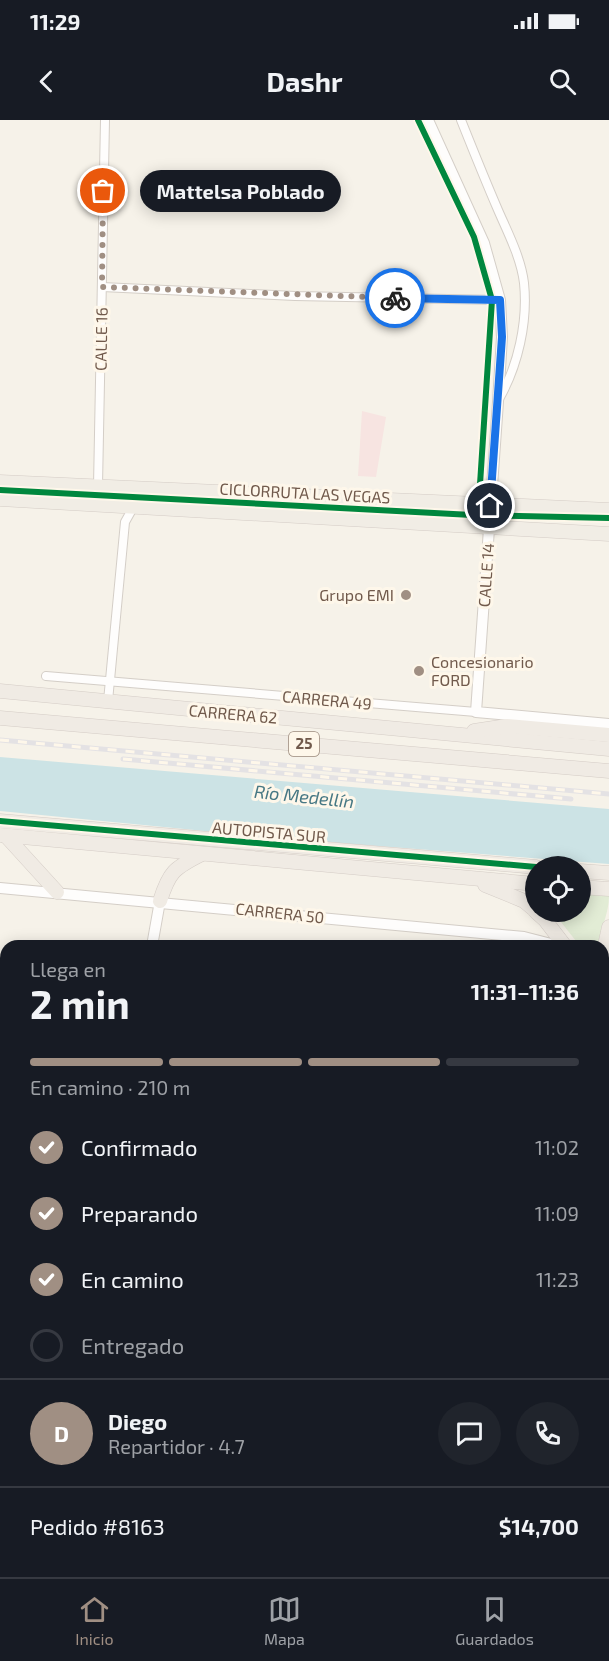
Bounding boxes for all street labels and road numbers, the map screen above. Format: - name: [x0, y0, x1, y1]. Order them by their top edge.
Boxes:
- street label: CALLE 16: [90, 307, 111, 371]
- street label: CICLORRUTA LAS VEGAS: [219, 479, 391, 506]
- street label: CALLE 14: [474, 542, 497, 608]
- street label: CARRERA 49: [281, 686, 373, 713]
- street label: CARRERA 62: [188, 700, 278, 727]
- road number: 25: [289, 732, 319, 756]
- street label: AUTOPISTA SUR: [211, 817, 327, 846]
- street label: CARRERA 50: [235, 898, 325, 927]

